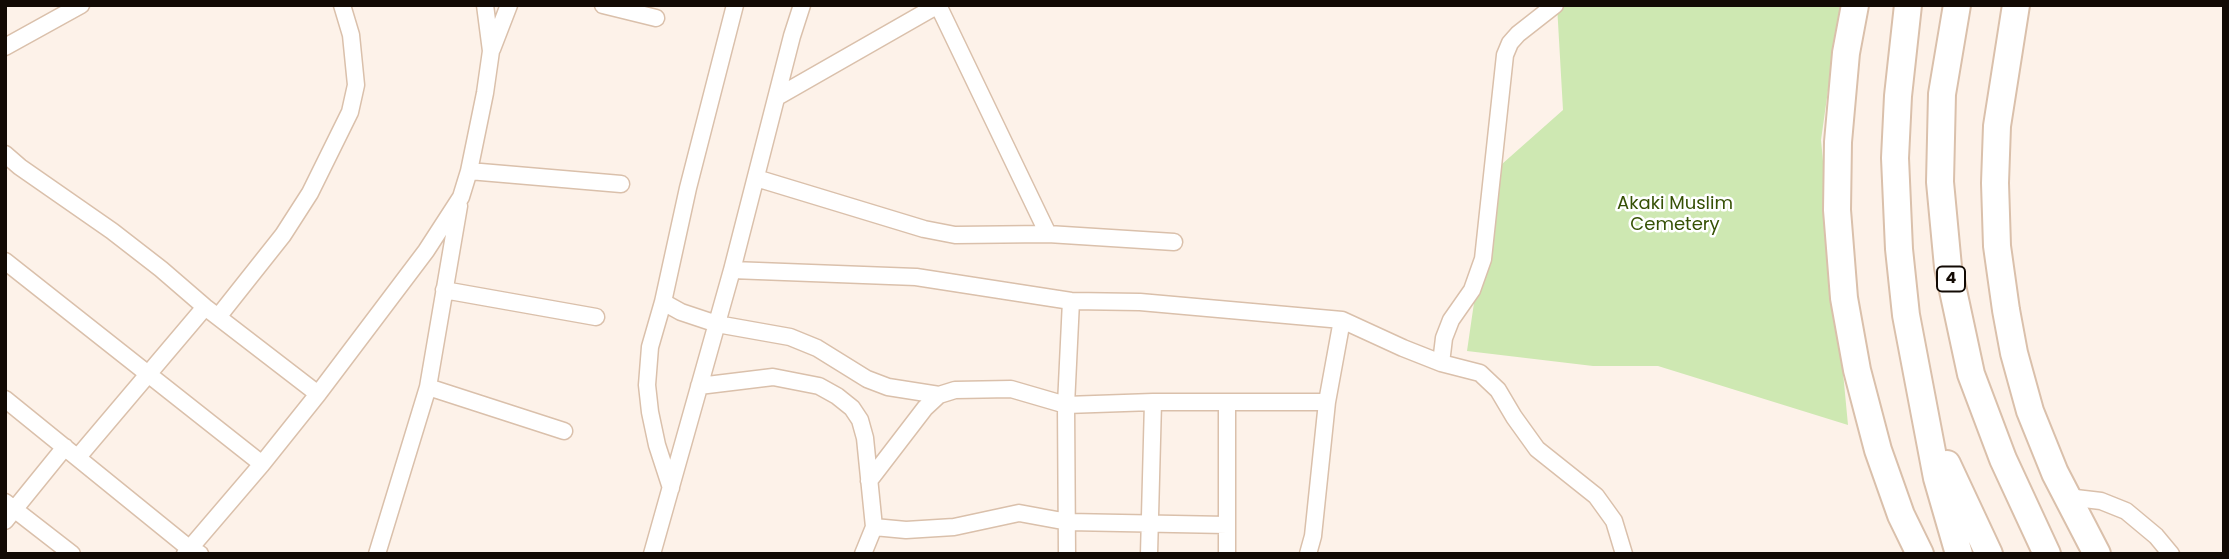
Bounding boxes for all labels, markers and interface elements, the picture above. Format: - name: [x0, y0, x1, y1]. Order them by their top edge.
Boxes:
- park label: Akaki Muslim Cemetery: [1617, 193, 1733, 235]
- road number: 4: [1937, 266, 1965, 292]

